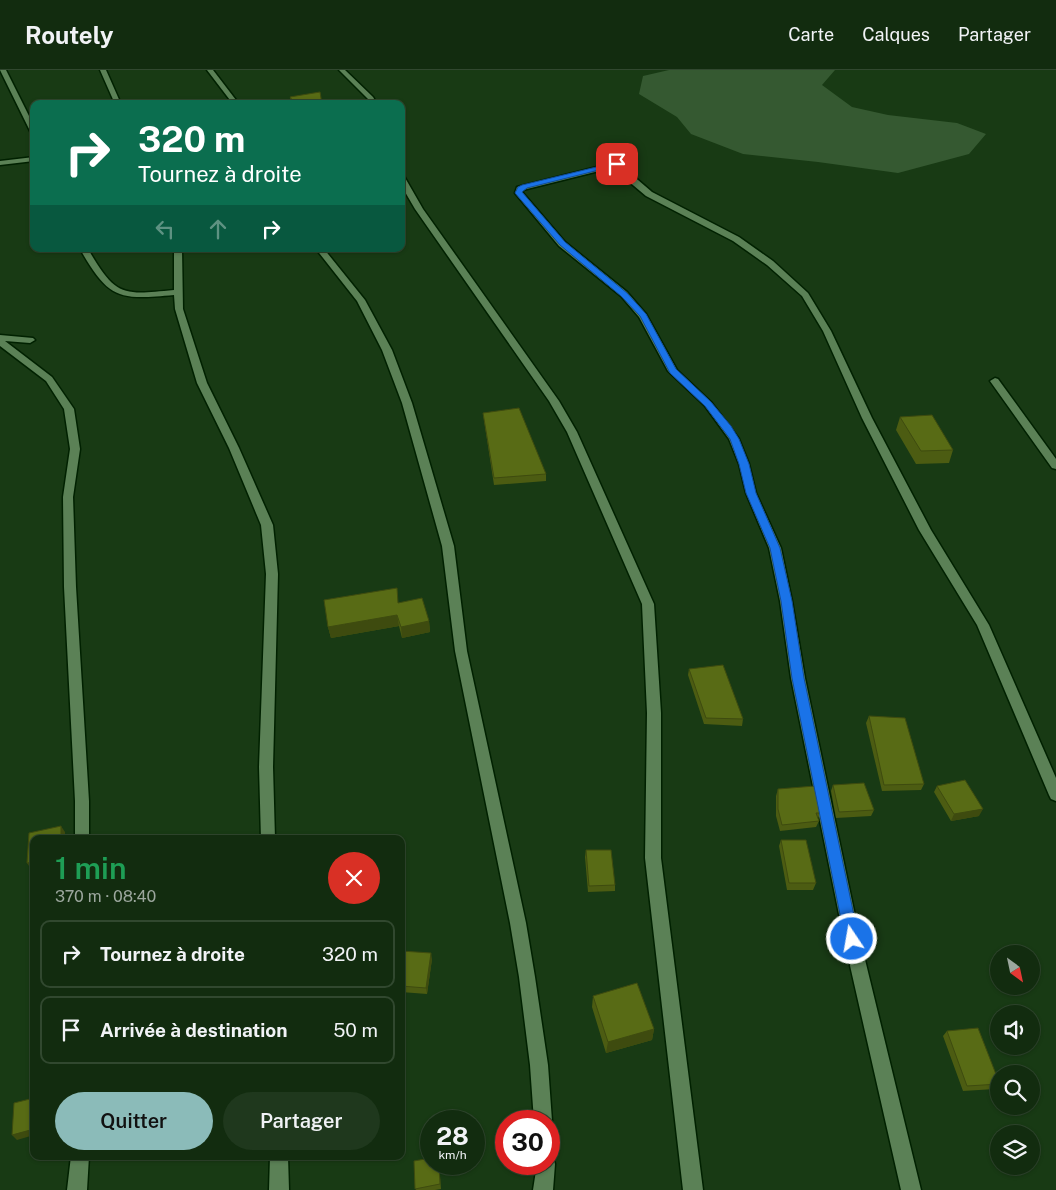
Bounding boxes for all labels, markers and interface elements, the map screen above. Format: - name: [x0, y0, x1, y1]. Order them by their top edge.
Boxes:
- text: Routely: [25, 21, 114, 49]
- text: Carte: [788, 24, 834, 45]
- text: Calques: [862, 24, 930, 45]
- text: Partager: [958, 24, 1031, 45]
- text: 320 m: [138, 119, 245, 160]
- icon: right: [55, 120, 120, 185]
- pin: [596, 143, 638, 185]
- icon: arrive: [603, 150, 631, 178]
- text: Tournez à droite: [138, 161, 302, 187]
- icon: left: [151, 215, 179, 243]
- icon: ahead: [204, 215, 232, 243]
- icon: right: [257, 215, 285, 243]
- text: 1 min: [55, 850, 126, 886]
- button: close: [328, 852, 380, 904]
- text: 370 m · 08:40: [55, 887, 156, 906]
- position arrow: [825, 912, 877, 964]
- icon: right: [57, 940, 85, 968]
- text: Tournez à droite: [100, 943, 245, 965]
- text: 320 m: [322, 943, 378, 965]
- north arrow: [990, 945, 1040, 995]
- map controls: [990, 945, 1040, 1175]
- button: sound: [990, 1005, 1040, 1055]
- icon: arrive: [57, 1016, 85, 1044]
- text: Arrivée à destination: [100, 1019, 288, 1041]
- text: 50 m: [333, 1019, 378, 1041]
- button: search: [990, 1065, 1040, 1115]
- button: Quitter: [55, 1092, 213, 1150]
- button: Partager: [223, 1092, 380, 1150]
- speed limit sign: 30: [495, 1110, 560, 1175]
- text: 28: [436, 1121, 469, 1151]
- button: layers: [990, 1125, 1040, 1175]
- text: km/h: [438, 1148, 467, 1162]

